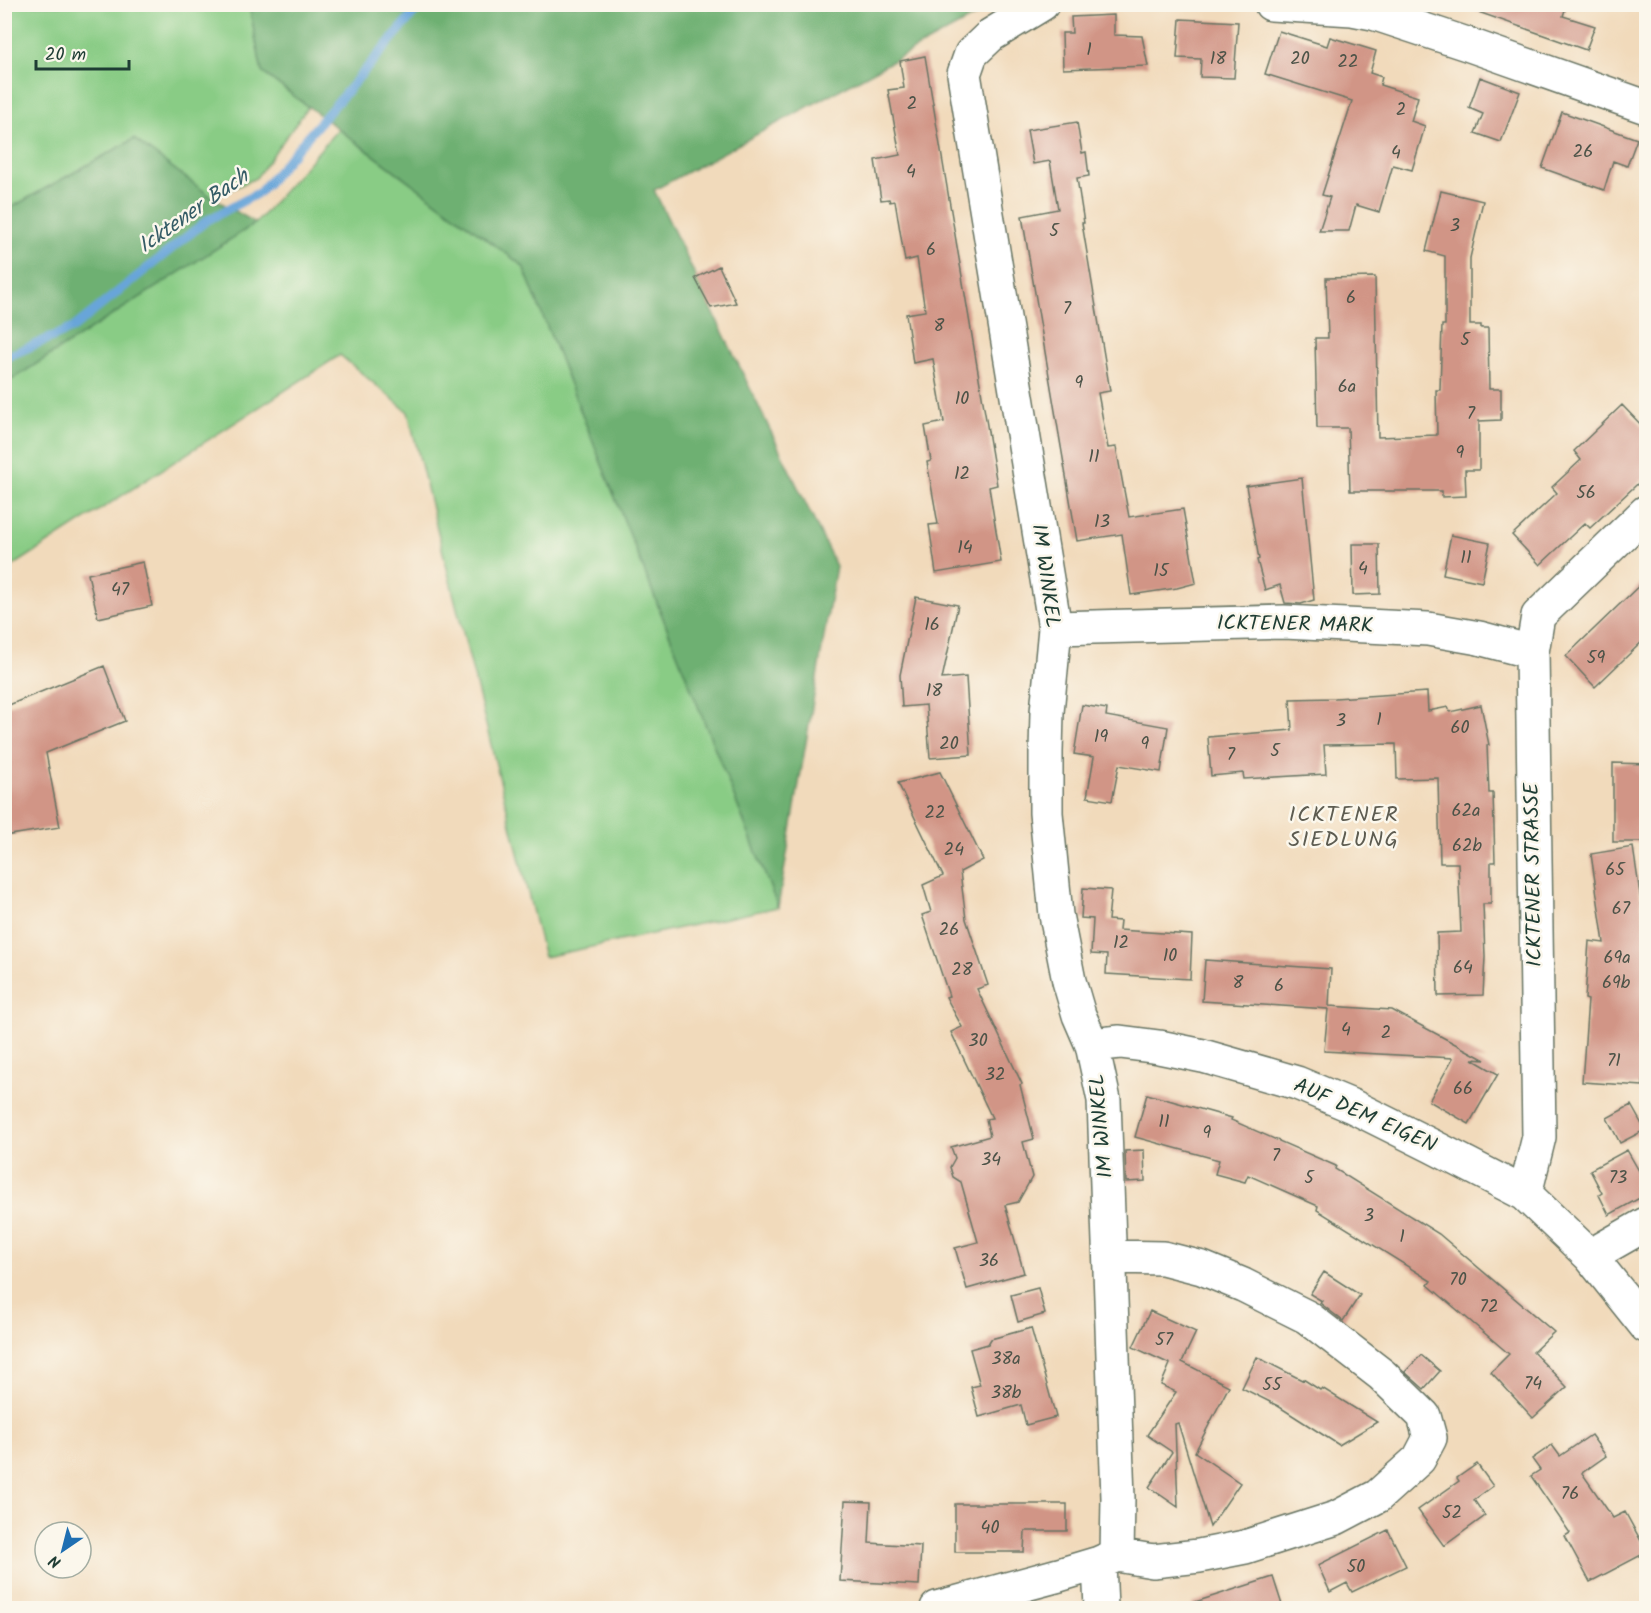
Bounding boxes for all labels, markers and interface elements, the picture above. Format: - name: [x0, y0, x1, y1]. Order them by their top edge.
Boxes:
- scale bar: [36, 33, 129, 71]
- house number: 1: [1086, 36, 1092, 65]
- text: 20 m: [45, 41, 86, 70]
- house number: 18: [1210, 45, 1226, 74]
- house number: 20: [1290, 45, 1310, 74]
- house number: 22: [1338, 48, 1358, 77]
- house number: 2: [907, 90, 917, 119]
- house number: 2: [1396, 96, 1406, 125]
- house number: 26: [1573, 138, 1593, 167]
- house number: 4: [1391, 139, 1401, 168]
- house number: 4: [906, 158, 916, 187]
- water label: Icktener Bach: [131, 159, 259, 263]
- house number: 3: [1450, 212, 1460, 241]
- house number: 5: [1049, 217, 1060, 246]
- house number: 6: [926, 236, 936, 265]
- house number: 6: [1346, 284, 1356, 313]
- house number: 7: [1063, 295, 1072, 324]
- house number: 8: [934, 312, 945, 341]
- house number: 5: [1460, 326, 1471, 355]
- house number: 9: [1075, 369, 1084, 398]
- house number: 6a: [1338, 373, 1356, 402]
- house number: 10: [955, 385, 969, 414]
- house number: 7: [1467, 400, 1476, 429]
- house number: 9: [1456, 439, 1465, 468]
- house number: 11: [1088, 443, 1100, 472]
- house number: 12: [954, 460, 970, 489]
- house number: 56: [1576, 479, 1596, 508]
- house number: 13: [1094, 508, 1110, 537]
- street label: IM WINKEL: [1021, 522, 1069, 630]
- house number: 14: [957, 534, 973, 563]
- house number: 11: [1460, 544, 1472, 573]
- house number: 4: [1358, 555, 1368, 584]
- house number: 15: [1153, 557, 1170, 586]
- house number: 47: [111, 576, 130, 605]
- street label: ICKTENER MARK: [1217, 607, 1374, 643]
- house number: 16: [924, 611, 940, 640]
- house number: 59: [1587, 644, 1605, 673]
- house number: 18: [926, 677, 942, 706]
- house number: 1: [1376, 706, 1382, 735]
- house number: 3: [1336, 707, 1346, 736]
- house number: 60: [1450, 714, 1470, 743]
- house number: 19: [1094, 723, 1108, 752]
- house number: 20: [939, 730, 959, 759]
- house number: 9: [1141, 730, 1150, 759]
- house number: 5: [1270, 737, 1281, 766]
- house number: 7: [1227, 741, 1236, 770]
- street label: ICKTENER STRASSE: [1516, 782, 1552, 967]
- house number: 62a: [1452, 797, 1480, 826]
- district label: ICKTENER SIEDLUNG: [1288, 798, 1400, 858]
- house number: 22: [925, 799, 945, 828]
- house number: 62b: [1452, 832, 1483, 861]
- house number: 24: [944, 836, 964, 865]
- house number: 65: [1605, 856, 1626, 885]
- house number: 67: [1612, 895, 1631, 924]
- house number: 26: [939, 916, 959, 945]
- house number: 12: [1113, 929, 1129, 958]
- house number: 10: [1163, 942, 1177, 971]
- house number: 69a: [1603, 944, 1631, 973]
- house number: 64: [1453, 954, 1473, 983]
- house number: 28: [951, 956, 973, 985]
- house number: 8: [1233, 969, 1244, 998]
- house number: 69b: [1602, 969, 1631, 998]
- house number: 6: [1274, 972, 1284, 1001]
- house number: 4: [1341, 1016, 1351, 1045]
- house number: 2: [1381, 1019, 1391, 1048]
- house number: 30: [968, 1027, 988, 1056]
- house number: 71: [1607, 1047, 1621, 1076]
- house number: 32: [985, 1061, 1005, 1090]
- street label: AUF DEM EIGEN: [1288, 1070, 1442, 1162]
- street label: IM WINKEL: [1081, 1072, 1123, 1180]
- house number: 66: [1453, 1075, 1473, 1104]
- house number: 11: [1158, 1108, 1170, 1137]
- house number: 9: [1203, 1119, 1212, 1148]
- house number: 7: [1272, 1142, 1281, 1171]
- house number: 34: [981, 1146, 1001, 1175]
- house number: 5: [1304, 1164, 1315, 1193]
- house number: 73: [1609, 1164, 1627, 1193]
- house number: 3: [1364, 1202, 1374, 1231]
- house number: 1: [1399, 1223, 1405, 1252]
- house number: 36: [979, 1247, 999, 1276]
- house number: 70: [1449, 1266, 1467, 1295]
- house number: 72: [1480, 1293, 1498, 1322]
- house number: 57: [1155, 1326, 1174, 1355]
- house number: 38a: [991, 1345, 1021, 1374]
- house number: 74: [1524, 1370, 1542, 1399]
- house number: 55: [1262, 1371, 1283, 1400]
- house number: 38b: [991, 1379, 1022, 1408]
- house number: 76: [1561, 1480, 1579, 1509]
- house number: 52: [1442, 1499, 1462, 1528]
- house number: 40: [981, 1514, 999, 1543]
- north arrow: [33, 1520, 93, 1580]
- text: N: [44, 1548, 67, 1574]
- house number: 50: [1347, 1553, 1365, 1582]

